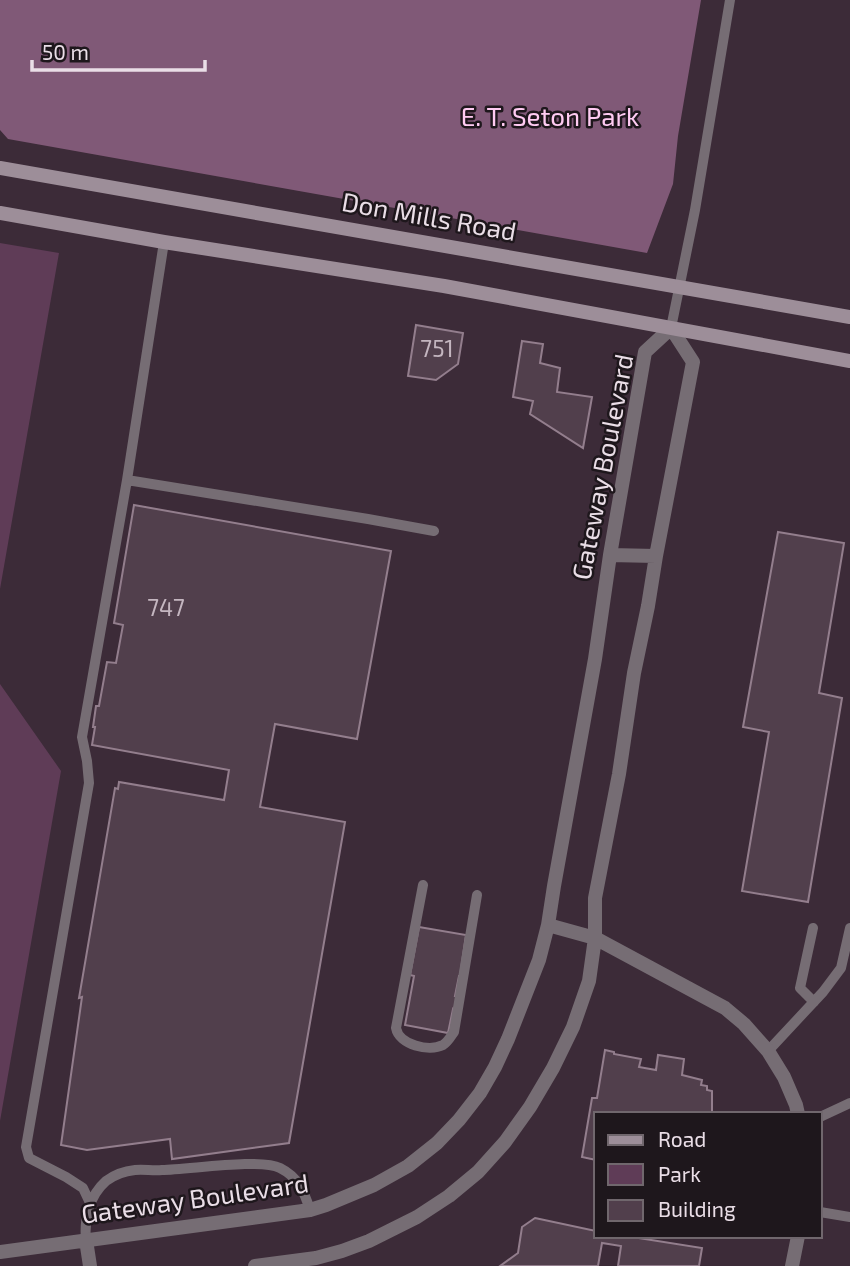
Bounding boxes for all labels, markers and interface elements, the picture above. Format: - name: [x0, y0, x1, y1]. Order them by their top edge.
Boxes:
- scale bar: [32, 28, 205, 72]
- text: 50 m: [42, 39, 89, 64]
- park label: E. T. Seton Park: [461, 100, 639, 131]
- street label: Don Mills Road: [340, 185, 519, 246]
- house number: 751: [420, 334, 454, 362]
- street label: Gateway Boulevard: [564, 351, 639, 582]
- house number: 747: [147, 593, 185, 621]
- legend: [594, 1112, 822, 1238]
- text: Road: [658, 1126, 706, 1151]
- text: Park: [658, 1161, 701, 1186]
- street label: Gateway Boulevard: [79, 1166, 311, 1229]
- text: Building: [658, 1196, 736, 1221]

